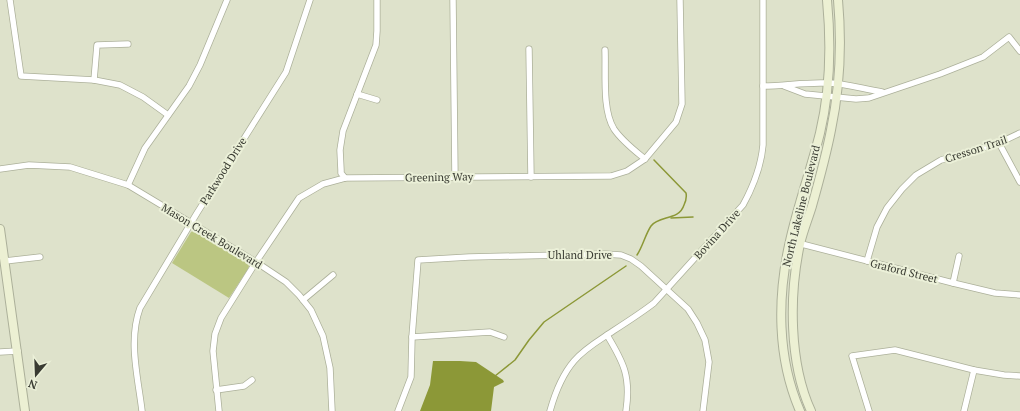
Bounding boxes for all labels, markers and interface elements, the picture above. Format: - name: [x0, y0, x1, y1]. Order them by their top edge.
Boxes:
- street label: Cresson Trail: [943, 132, 1009, 166]
- street label: Parkwood Drive: [197, 134, 250, 207]
- street label: North Lakeline Boulevard: [779, 144, 823, 268]
- street label: Greening Way: [405, 169, 474, 185]
- street label: Mason Creek Boulevard: [159, 200, 265, 272]
- street label: Bovina Drive: [691, 206, 743, 262]
- street label: Uhland Drive: [548, 248, 613, 262]
- street label: Graford Street: [869, 256, 939, 286]
- north arrow: [16, 355, 56, 395]
- text: N: [26, 376, 39, 392]

